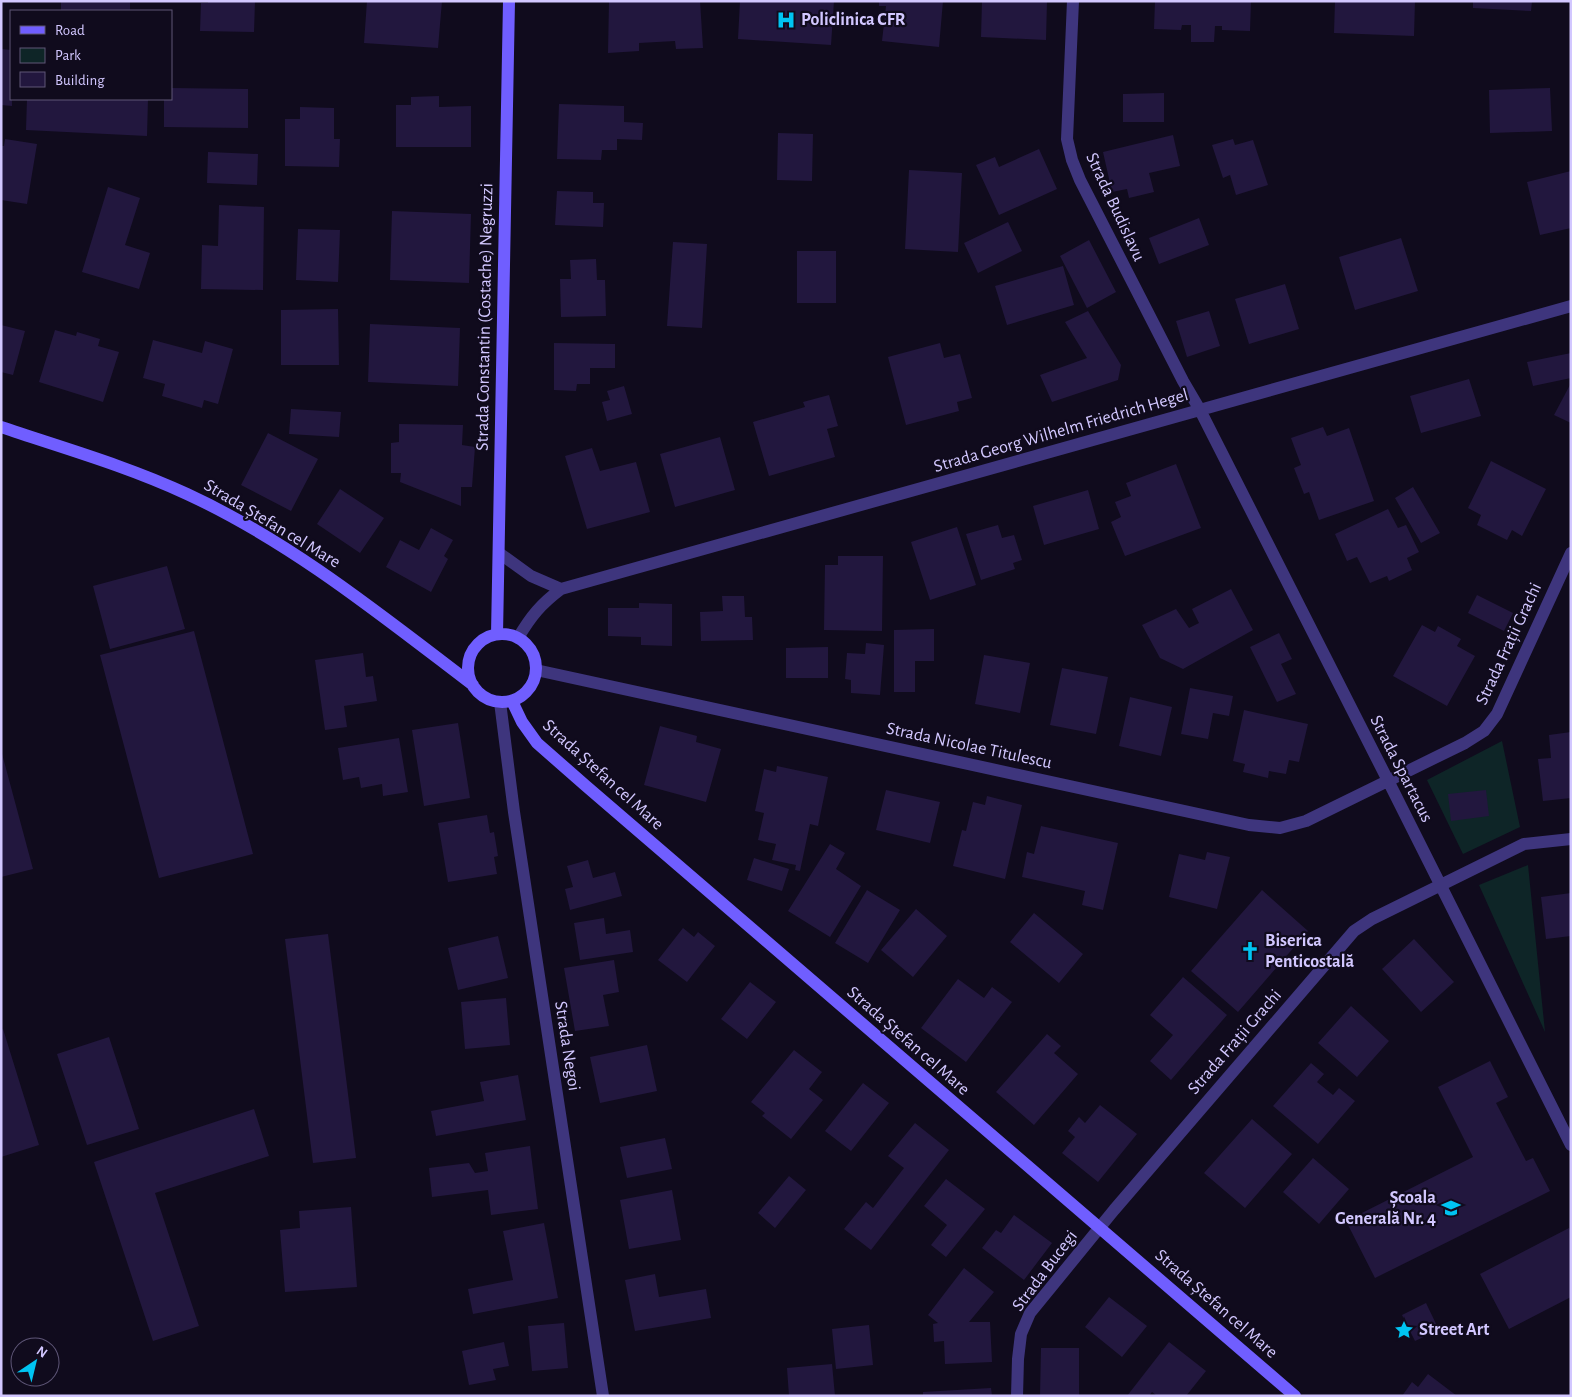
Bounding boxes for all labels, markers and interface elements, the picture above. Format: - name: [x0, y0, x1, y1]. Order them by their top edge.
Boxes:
- hospital icon: Policlinica CFR: [775, 9, 797, 31]
- legend: [10, 10, 172, 100]
- place label: Policlinica CFR: [801, 11, 906, 29]
- text: Road: [55, 23, 85, 38]
- text: Park: [55, 48, 81, 63]
- text: Building: [55, 73, 105, 88]
- street label: Strada Budislavu: [1082, 150, 1148, 264]
- street label: Strada Constantin (Costache) Negruzzi: [474, 183, 496, 451]
- street label: Strada Georg Wilhelm Friedrich Hegel: [932, 386, 1190, 476]
- street label: Strada Ștefan cel Mare: [200, 476, 343, 573]
- street label: Strada Frații Grachi: [1473, 580, 1546, 708]
- street label: Strada Spartacus: [1366, 713, 1436, 825]
- street label: Strada Ștefan cel Mare: [538, 716, 667, 835]
- street label: Strada Nicolae Titulescu: [885, 720, 1053, 772]
- place label: Biserica Penticostală: [1265, 932, 1354, 971]
- church icon: Biserica Penticostală: [1239, 940, 1261, 962]
- street label: Strada Ștefan cel Mare: [843, 983, 973, 1100]
- street label: Strada Frații Grachi: [1185, 986, 1286, 1098]
- street label: Strada Negoi: [551, 1000, 583, 1092]
- place label: Școala Generală Nr. 4: [1335, 1189, 1436, 1228]
- school or university icon: Școala Generală Nr. 4: [1440, 1197, 1462, 1219]
- street label: Strada Bucegi: [1009, 1227, 1081, 1315]
- street label: Strada Ștefan cel Mare: [1151, 1246, 1281, 1363]
- place icon: Street Art: [1393, 1319, 1415, 1341]
- place label: Street Art: [1419, 1321, 1489, 1339]
- north arrow: [10, 1337, 60, 1387]
- text: N: [34, 1344, 50, 1361]

